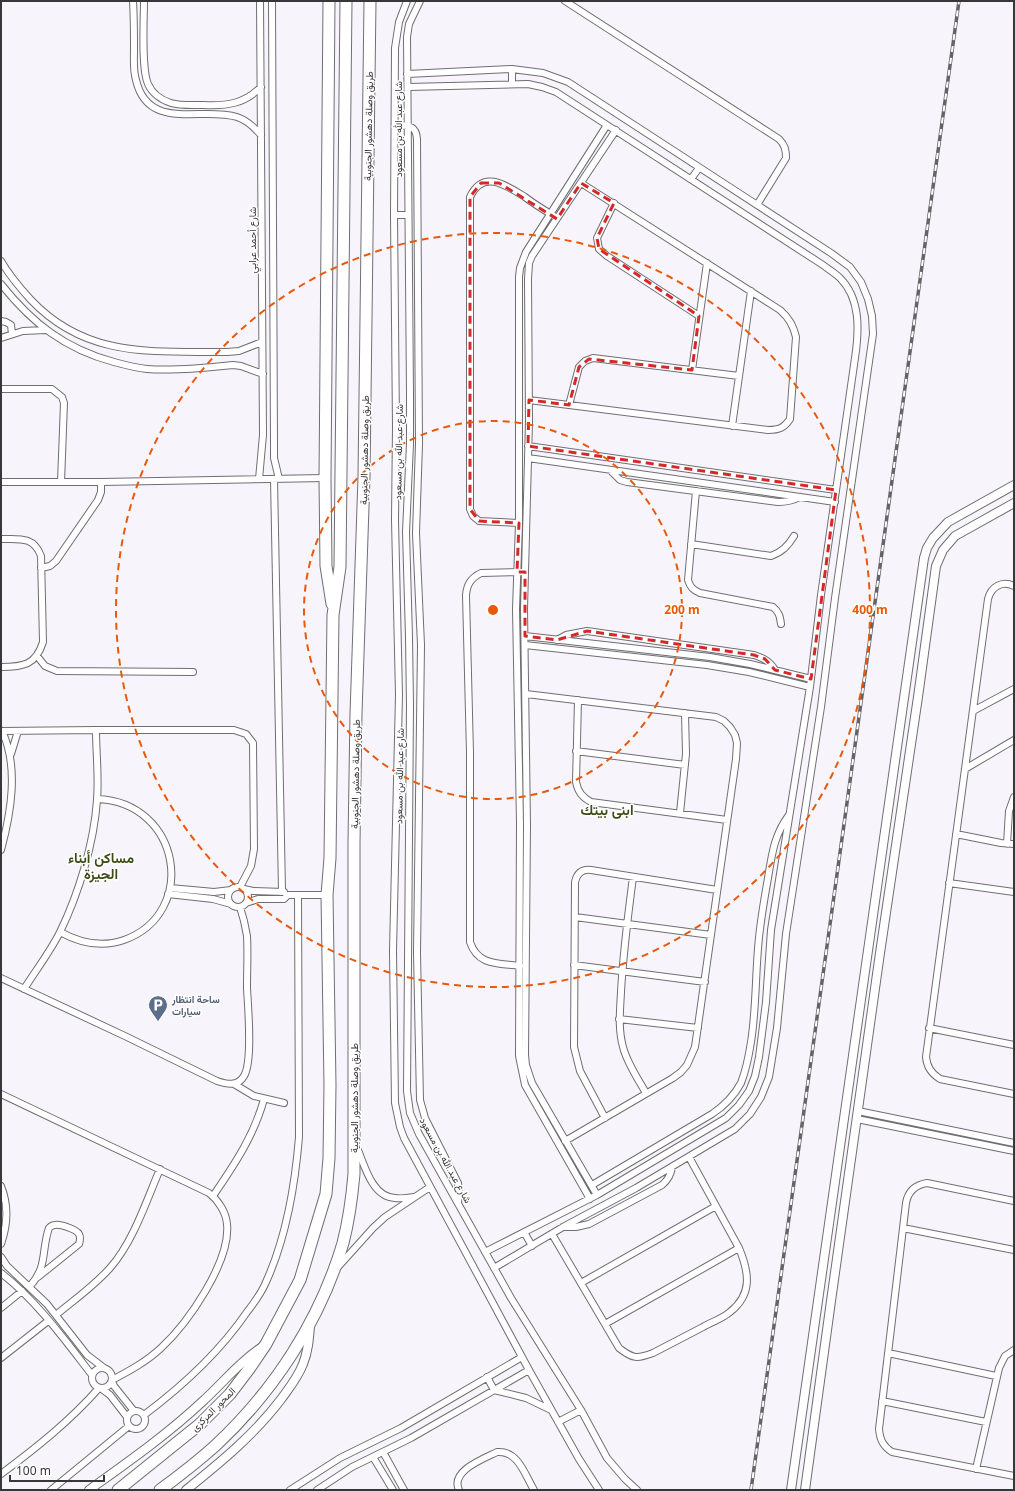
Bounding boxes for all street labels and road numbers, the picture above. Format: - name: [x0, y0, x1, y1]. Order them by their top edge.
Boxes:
- street label: طريق وصلة دهشور الجنوبية: [360, 70, 376, 181]
- street label: شارع عبد الله بن مسعود: [391, 81, 405, 177]
- street label: شارع أحمد عرابي: [245, 207, 261, 273]
- street label: طريق وصلة دهشور الجنوبية: [356, 394, 372, 505]
- street label: شارع عبد الله بن مسعود: [390, 404, 406, 500]
- street label: طريق وصلة دهشور الجنوبية: [347, 718, 363, 829]
- street label: شارع عبد الله بن مسعود: [391, 728, 407, 824]
- street label: طريق وصلة دهشور الجنوبية: [347, 1043, 361, 1153]
- street label: شارع عبد الله بن مسعود: [417, 1115, 475, 1205]
- street label: المحور المركزى: [188, 1384, 238, 1434]

